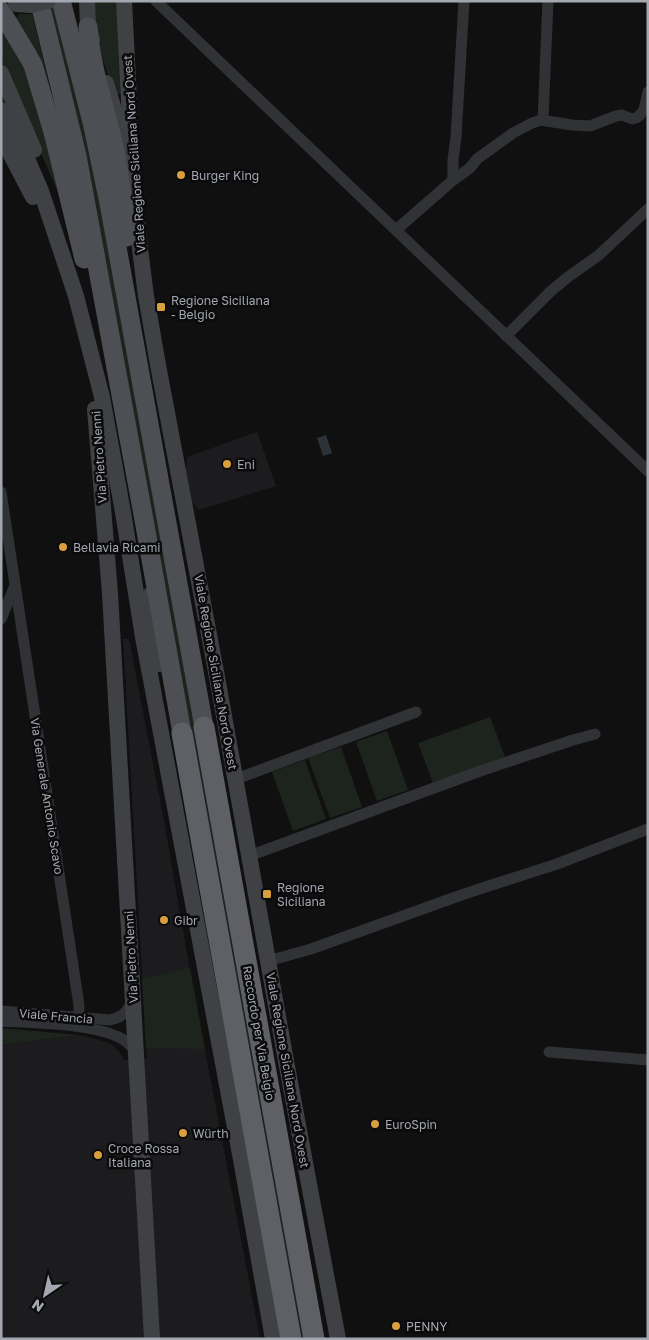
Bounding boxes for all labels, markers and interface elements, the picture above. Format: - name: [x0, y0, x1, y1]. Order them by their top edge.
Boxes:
- street label: Viale Regione Siciliana Nord Ovest: [120, 54, 148, 253]
- place label: Burger King: [191, 168, 259, 183]
- marker: Burger King: [175, 169, 187, 181]
- place label: Regione Siciliana - Belgio: [171, 293, 270, 322]
- marker: Regione Siciliana - Belgio: [155, 301, 167, 313]
- street label: Via Pietro Nenni: [88, 410, 110, 504]
- place label: Eni: [237, 457, 255, 472]
- marker: Eni: [221, 458, 233, 470]
- place label: Bellavia Ricami: [73, 540, 160, 555]
- marker: Bellavia Ricami: [57, 541, 69, 553]
- street label: Viale Regione Siciliana Nord Ovest: [191, 573, 241, 771]
- street label: Via Generale Antonio Scavo: [27, 717, 67, 875]
- place label: Regione Siciliana: [277, 880, 326, 909]
- marker: Regione Siciliana: [261, 888, 273, 900]
- street label: Via Pietro Nenni: [121, 910, 141, 1004]
- place label: Gibr: [174, 913, 198, 928]
- marker: Gibr: [158, 914, 170, 926]
- street label: Raccordo per Via Belgio: [240, 964, 278, 1102]
- street label: Viale Regione Siciliana Nord Ovest: [263, 971, 313, 1169]
- street label: Viale Francia: [18, 1005, 94, 1027]
- place label: EuroSpin: [385, 1117, 437, 1132]
- marker: EuroSpin: [369, 1118, 381, 1130]
- place label: Würth: [193, 1126, 229, 1141]
- marker: Würth: [177, 1127, 189, 1139]
- place label: Croce Rossa Italiana: [108, 1141, 179, 1170]
- marker: Croce Rossa Italiana: [92, 1149, 104, 1161]
- north arrow: [20, 1270, 70, 1320]
- text: N: [28, 1296, 47, 1316]
- place label: PENNY: [406, 1319, 447, 1334]
- marker: PENNY: [390, 1320, 402, 1332]

